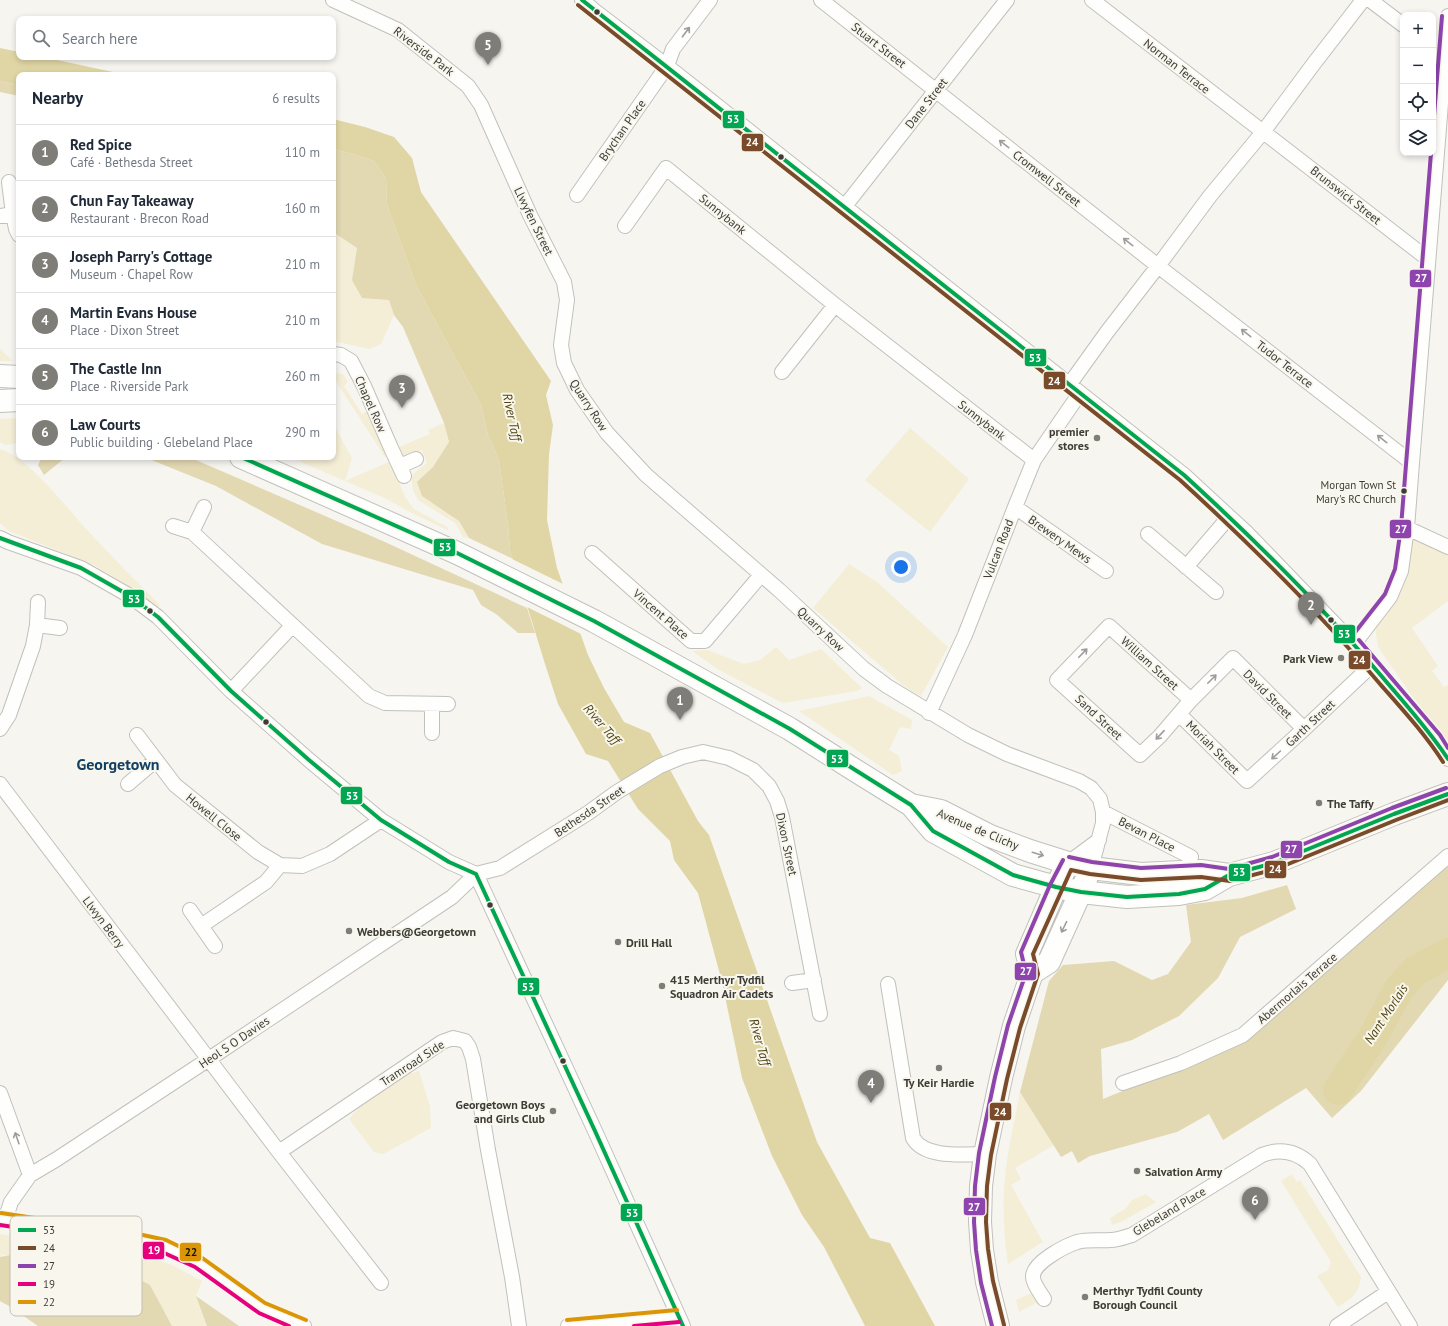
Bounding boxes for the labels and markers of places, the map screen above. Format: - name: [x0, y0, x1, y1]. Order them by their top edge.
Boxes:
- unlabelled marker: [592, 7, 602, 17]
- pin: 5: [475, 32, 501, 65]
- unlabelled marker: [776, 152, 786, 162]
- pin: 3: [389, 375, 415, 408]
- place label: premier stores: [1049, 424, 1090, 453]
- marker: premier stores: [1092, 433, 1102, 443]
- place label: Morgan Town St Mary's RC Church: [1316, 478, 1396, 506]
- marker: Morgan Town St Mary's RC Church: [1399, 486, 1409, 496]
- pin: 2: [1298, 592, 1324, 625]
- unlabelled marker: [145, 606, 155, 616]
- unlabelled marker: [1326, 615, 1336, 625]
- place label: Park View: [1283, 651, 1333, 666]
- marker: Park View: [1336, 653, 1346, 663]
- pin: 1: [667, 687, 693, 720]
- unlabelled marker: [261, 717, 271, 727]
- place label: The Taffy: [1327, 796, 1374, 811]
- marker: The Taffy: [1314, 798, 1324, 808]
- unlabelled marker: [485, 900, 495, 910]
- place label: Webbers@Georgetown: [357, 924, 476, 939]
- marker: Webbers@Georgetown: [344, 926, 354, 936]
- place label: Drill Hall: [626, 935, 673, 950]
- marker: Drill Hall: [613, 937, 623, 947]
- place label: 415 Merthyr Tydfil Squadron Air Cadets: [670, 972, 773, 1001]
- marker: 415 Merthyr Tydfil Squadron Air Cadets: [657, 981, 667, 991]
- unlabelled marker: [558, 1056, 568, 1066]
- marker: Ty Keir Hardie: [934, 1063, 944, 1073]
- pin: 4: [858, 1070, 884, 1103]
- place label: Ty Keir Hardie: [904, 1075, 974, 1090]
- place label: Georgetown Boys and Girls Club: [456, 1097, 546, 1126]
- marker: Georgetown Boys and Girls Club: [548, 1106, 558, 1116]
- place label: Salvation Army: [1145, 1164, 1223, 1179]
- marker: Salvation Army: [1132, 1166, 1142, 1176]
- pin: 6: [1242, 1187, 1268, 1220]
- place label: Merthyr Tydfil County Borough Council: [1093, 1283, 1203, 1312]
- marker: Merthyr Tydfil County Borough Council: [1080, 1292, 1090, 1302]

